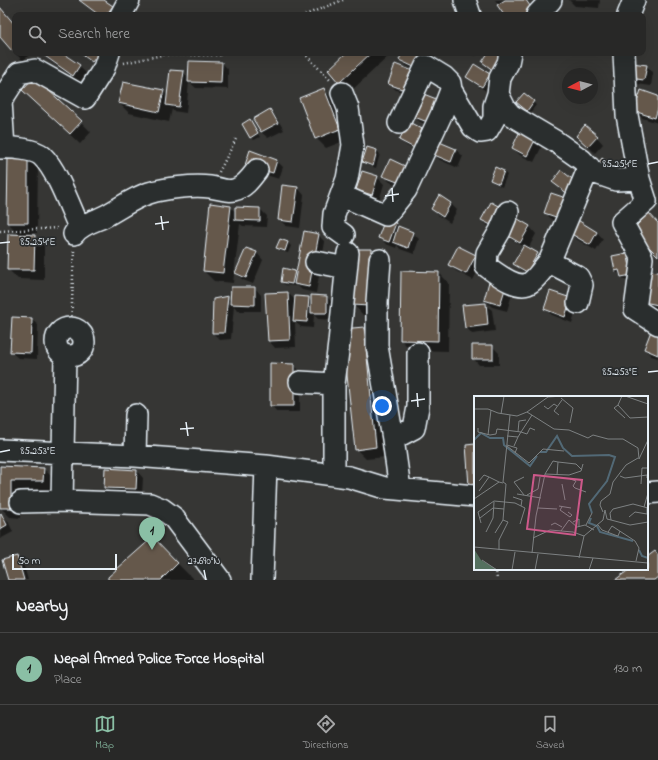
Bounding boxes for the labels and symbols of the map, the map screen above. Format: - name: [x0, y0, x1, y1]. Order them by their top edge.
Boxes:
- north arrow: [562, 68, 598, 104]
- text: 85.254°E: [602, 157, 638, 172]
- text: 85.254°E: [20, 235, 56, 250]
- text: 85.253°E: [602, 365, 638, 380]
- your location: [372, 396, 392, 416]
- inset map: [474, 396, 648, 570]
- text: 85.253°E: [20, 444, 56, 459]
- pin: 1: [139, 517, 165, 550]
- scale bar: [12, 552, 117, 571]
- text: 27.690°N: [188, 554, 220, 569]

